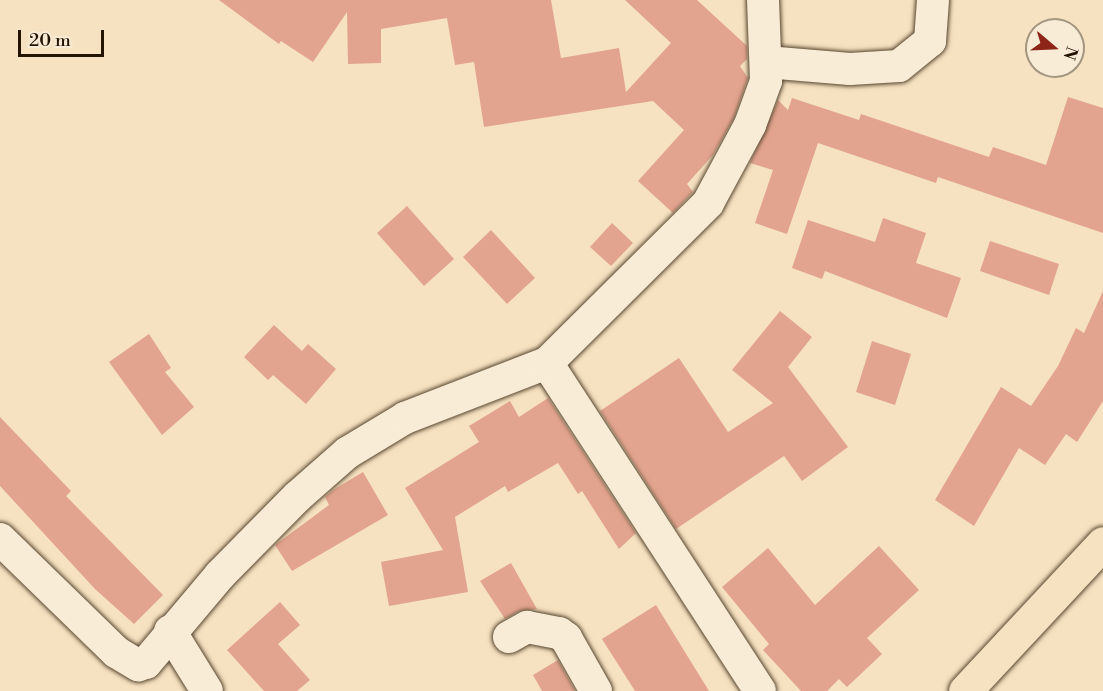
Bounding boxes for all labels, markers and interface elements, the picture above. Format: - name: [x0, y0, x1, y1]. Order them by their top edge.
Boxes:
- scale bar: [21, 18, 106, 56]
- north arrow: [1025, 18, 1085, 78]
- text: 20 m: [29, 29, 71, 52]
- text: N: [1059, 44, 1082, 62]

